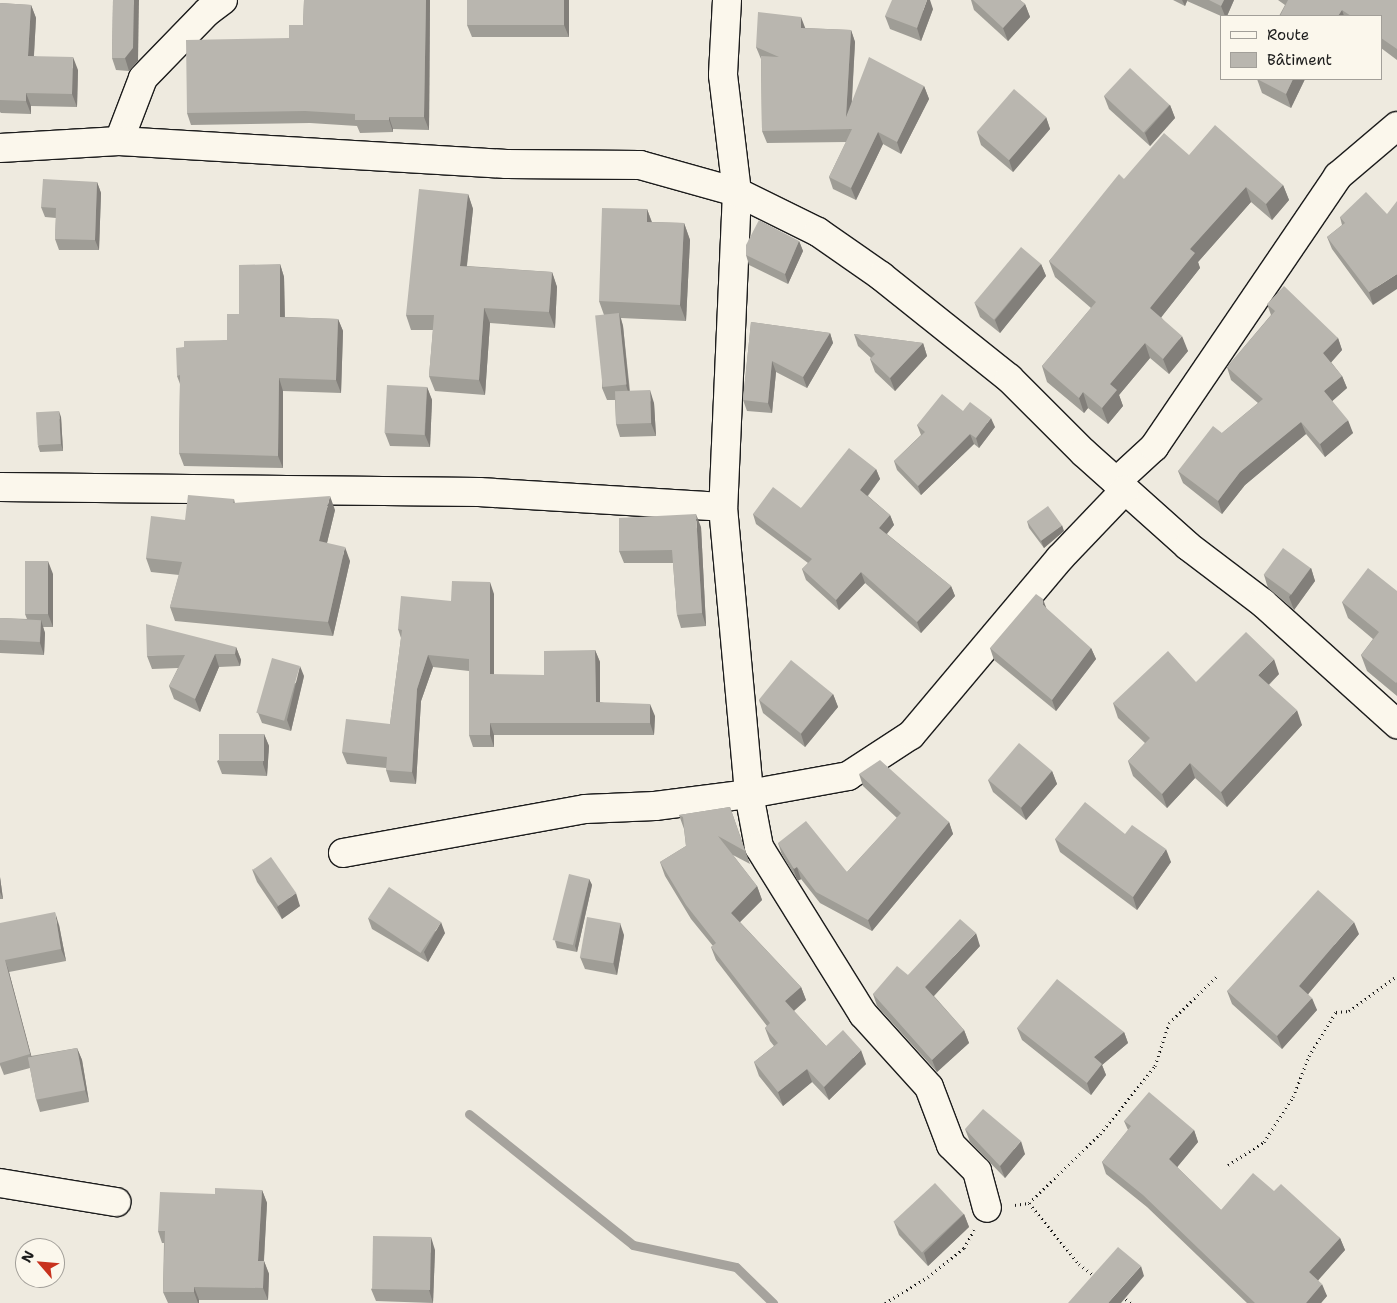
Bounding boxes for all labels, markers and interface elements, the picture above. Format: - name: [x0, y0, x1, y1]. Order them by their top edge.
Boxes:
- legend: [1220, 15, 1382, 80]
- text: Route: [1267, 25, 1309, 45]
- text: Bâtiment: [1267, 50, 1332, 70]
- north arrow: [15, 1238, 65, 1288]
- text: N: [17, 1248, 38, 1266]

